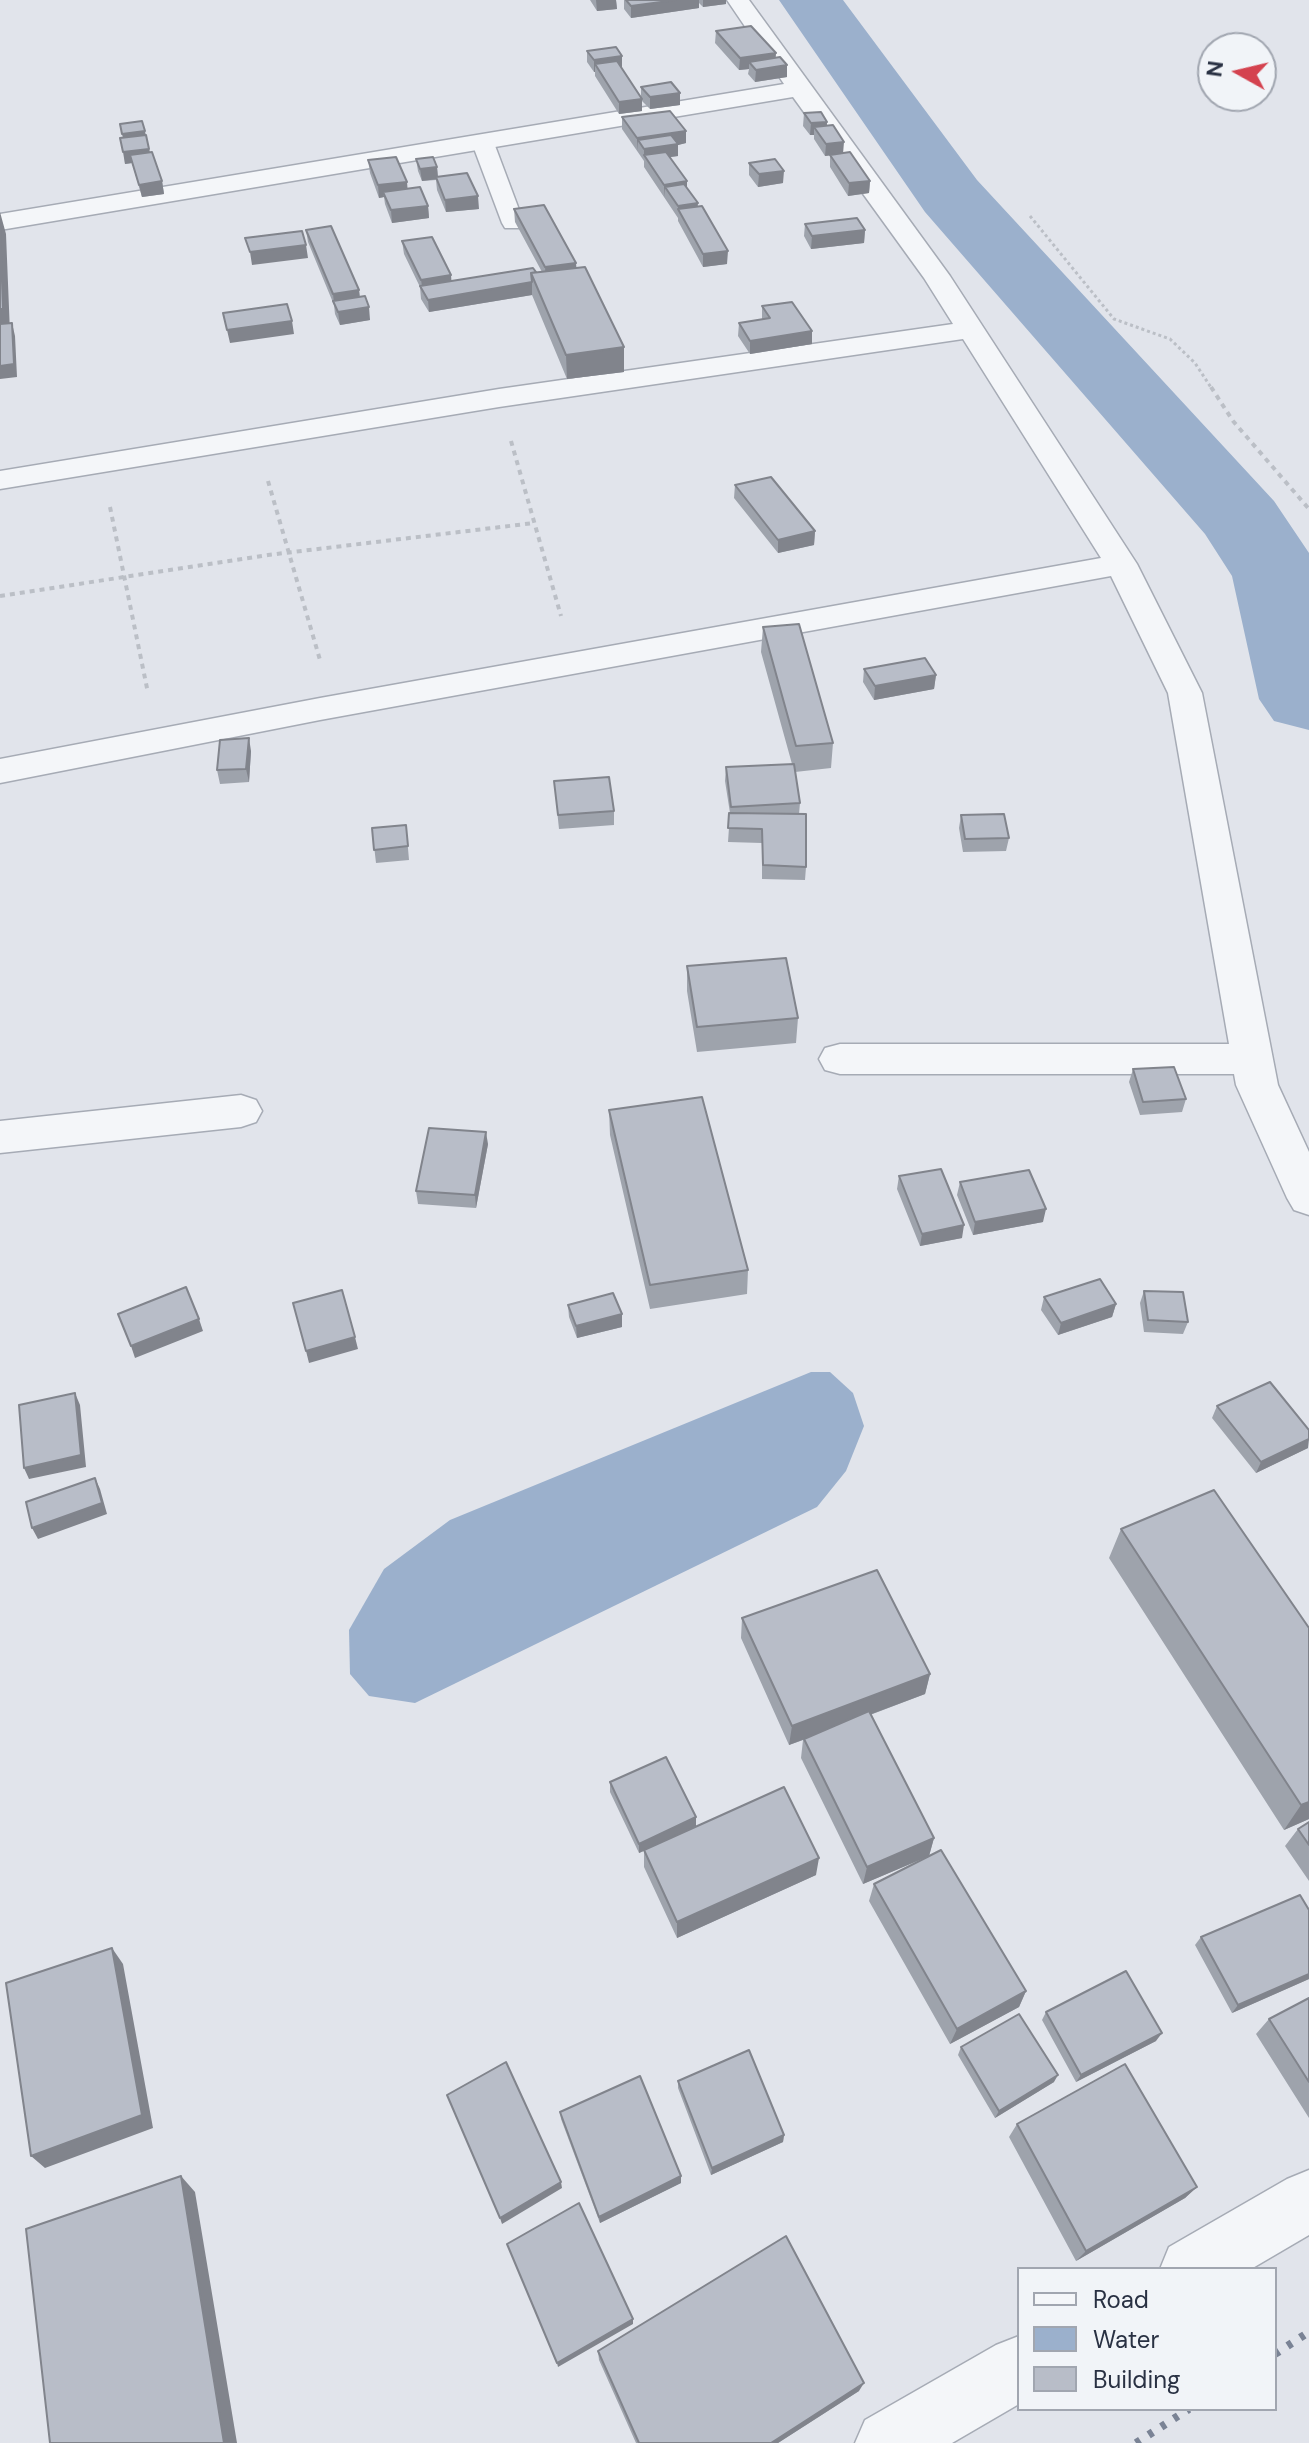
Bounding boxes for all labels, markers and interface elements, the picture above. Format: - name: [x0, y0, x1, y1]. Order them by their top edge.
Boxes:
- north arrow: [1197, 32, 1277, 112]
- text: N: [1199, 59, 1230, 79]
- legend: [1017, 2267, 1277, 2411]
- text: Road: [1093, 2284, 1149, 2315]
- text: Water: [1093, 2324, 1159, 2355]
- text: Building: [1093, 2364, 1180, 2395]

